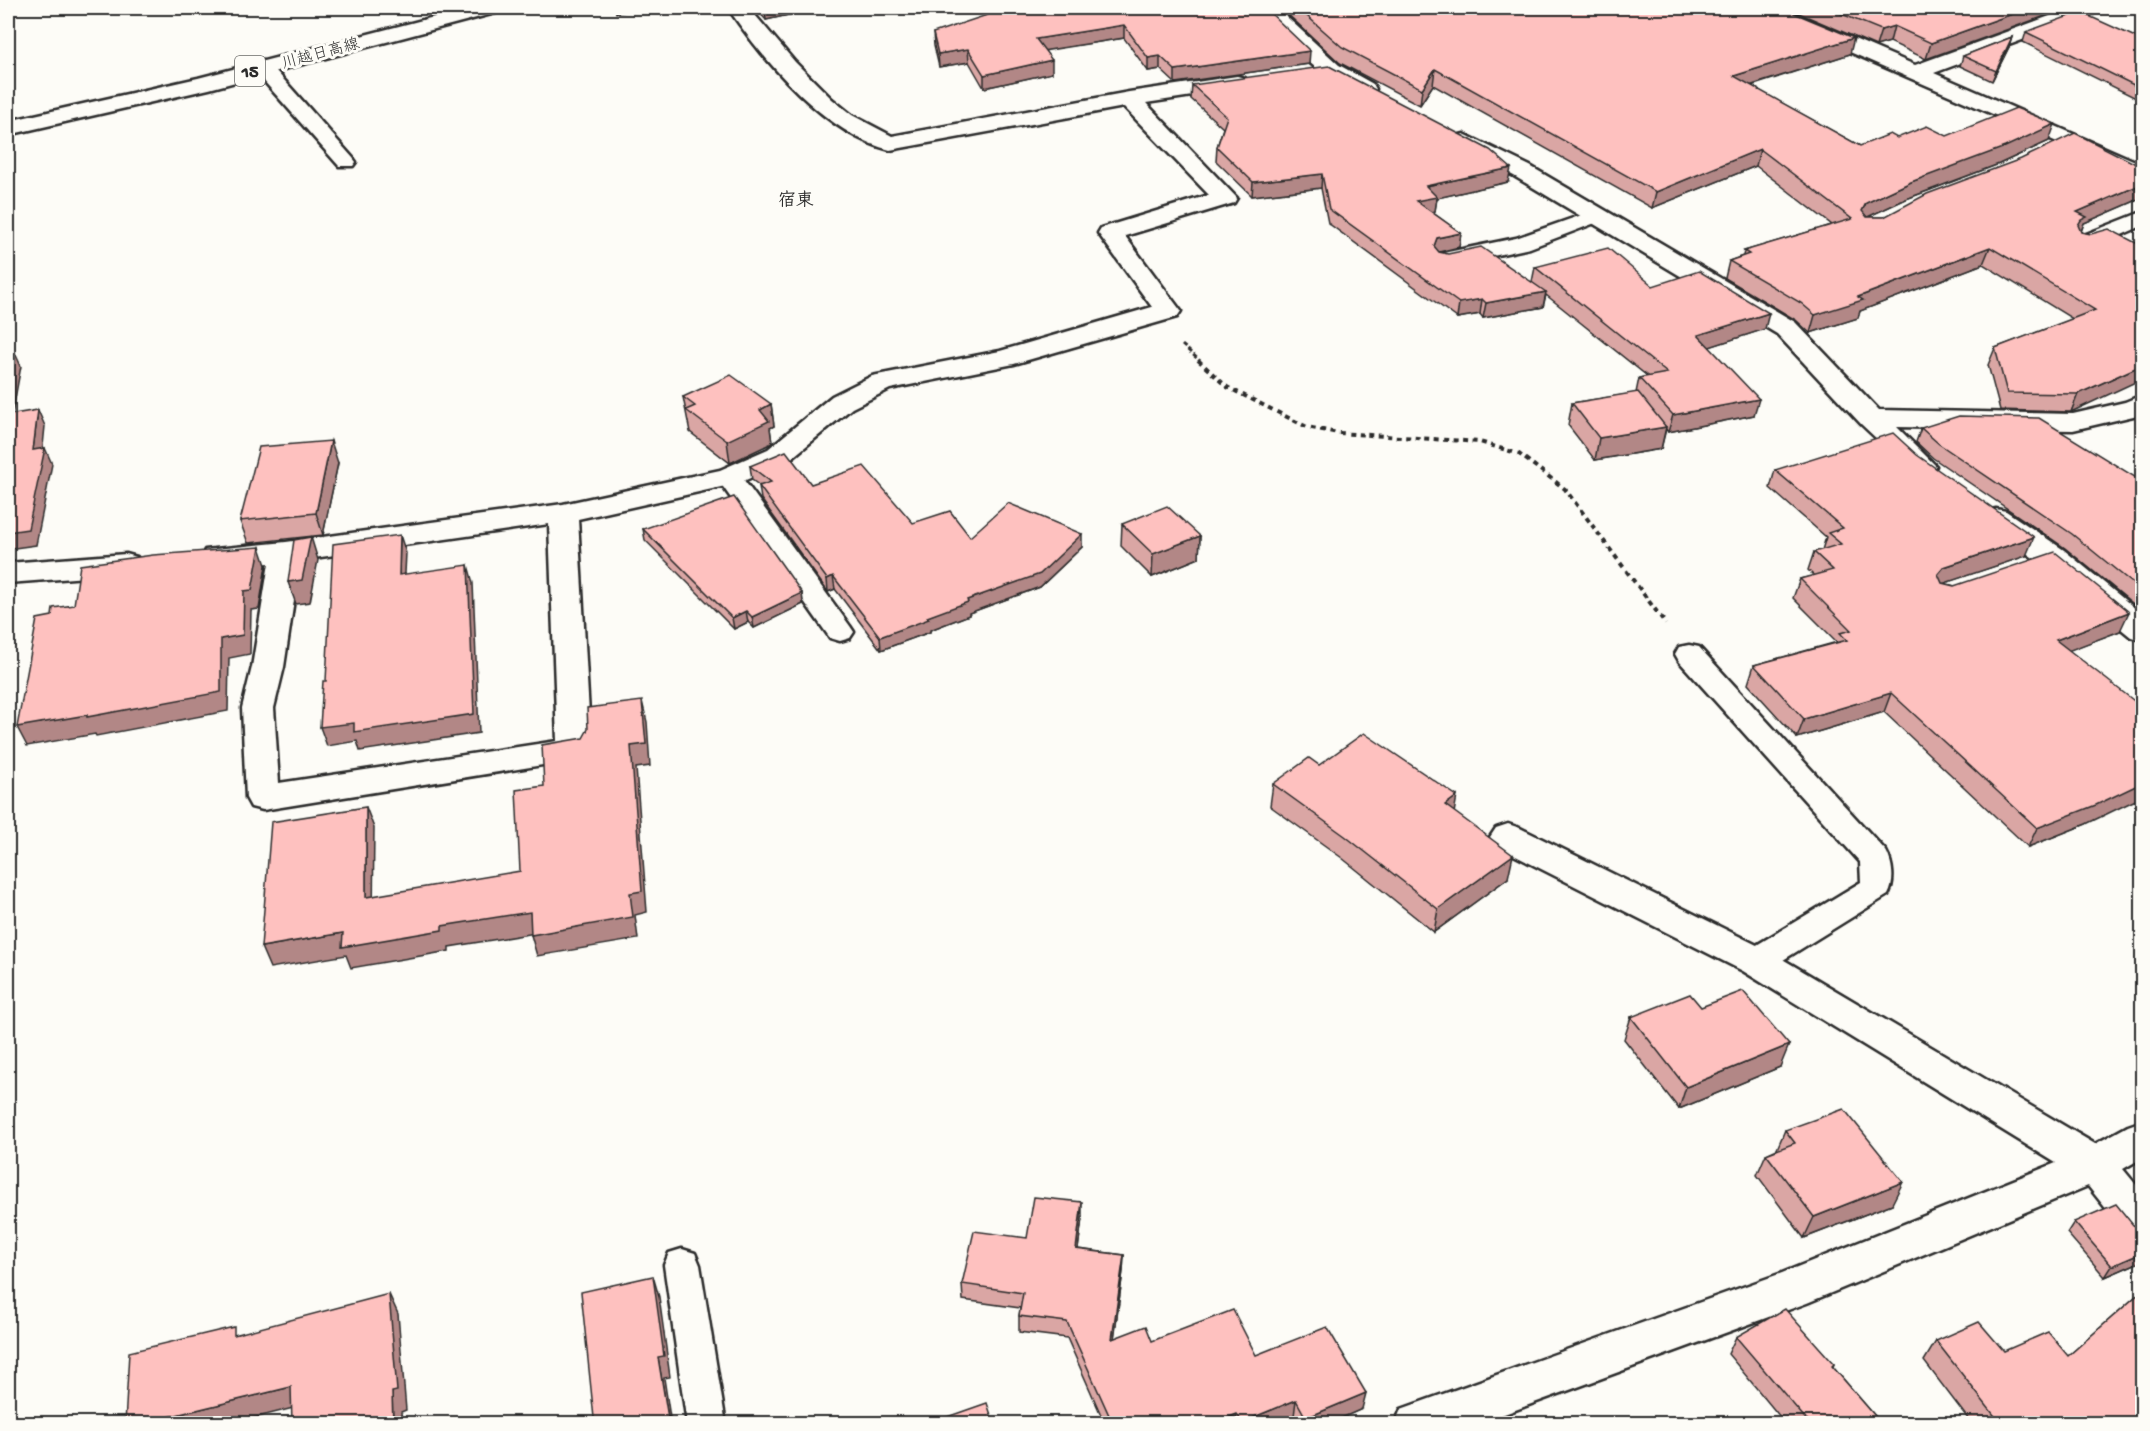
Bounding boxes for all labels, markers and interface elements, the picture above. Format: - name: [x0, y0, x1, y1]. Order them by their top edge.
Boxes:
- street label: 川越日高線: [279, 34, 362, 75]
- road number: 15: [235, 56, 265, 86]
- district label: 宿東: [778, 190, 814, 212]

